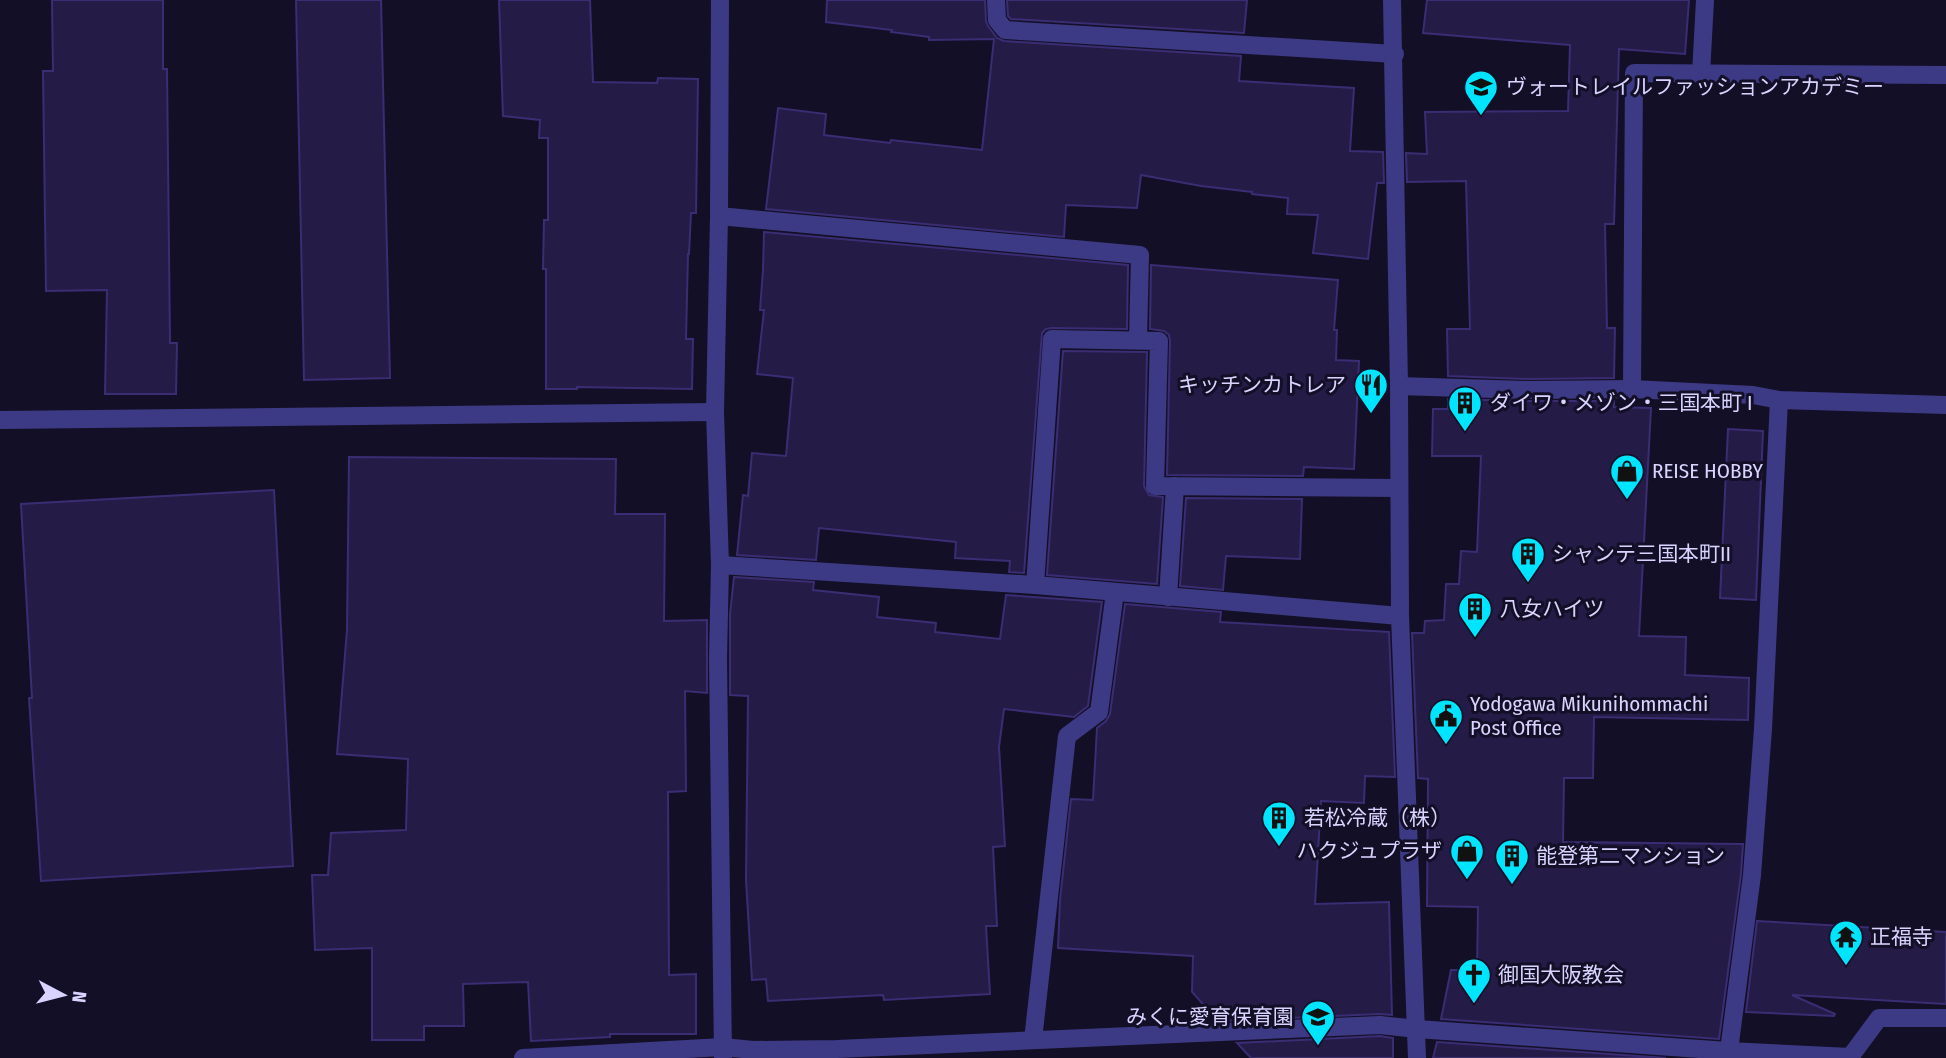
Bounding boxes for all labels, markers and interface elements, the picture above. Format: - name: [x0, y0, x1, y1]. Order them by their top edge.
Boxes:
- school or university icon: ヴォートレイルファッションアカデミー: [1462, 68, 1500, 117]
- place label: ヴォートレイルファッションアカデミー: [1506, 74, 1884, 100]
- restaurant icon: キッチンカトレア: [1352, 366, 1390, 415]
- place label: キッチンカトレア: [1178, 372, 1346, 398]
- building icon: ダイワ・メゾン・三国本町 I: [1446, 384, 1484, 433]
- place label: ダイワ・メゾン・三国本町 I: [1490, 390, 1752, 416]
- shop icon: REISE HOBBY: [1608, 452, 1646, 501]
- place label: REISE HOBBY: [1652, 458, 1763, 484]
- building icon: シャンテ三国本町II: [1509, 535, 1547, 584]
- place label: シャンテ三国本町II: [1552, 541, 1731, 567]
- building icon: 八女ハイツ: [1456, 590, 1494, 639]
- place label: 八女ハイツ: [1500, 596, 1605, 622]
- place label: Yodogawa Mikunihommachi Post Office: [1470, 691, 1708, 741]
- public building icon: Yodogawa Mikunihommachi Post Office: [1427, 697, 1465, 746]
- building icon: 若松冷蔵（株）: [1260, 799, 1298, 848]
- place label: 若松冷蔵（株）: [1304, 805, 1451, 831]
- shop icon: ハクジュプラザ: [1448, 832, 1486, 881]
- building icon: 能登第二マンション: [1493, 837, 1531, 886]
- place label: ハクジュプラザ: [1296, 838, 1442, 864]
- place label: 能登第二マンション: [1536, 843, 1725, 869]
- temple icon: 正福寺: [1827, 918, 1865, 967]
- place label: 正福寺: [1870, 924, 1933, 950]
- church icon: 御国大阪教会: [1455, 956, 1493, 1005]
- north arrow: [28, 960, 98, 1030]
- place label: 御国大阪教会: [1498, 962, 1624, 988]
- text: N: [67, 990, 91, 1004]
- school or university icon: みくに愛育保育園: [1299, 998, 1337, 1047]
- place label: みくに愛育保育園: [1126, 1004, 1294, 1030]

